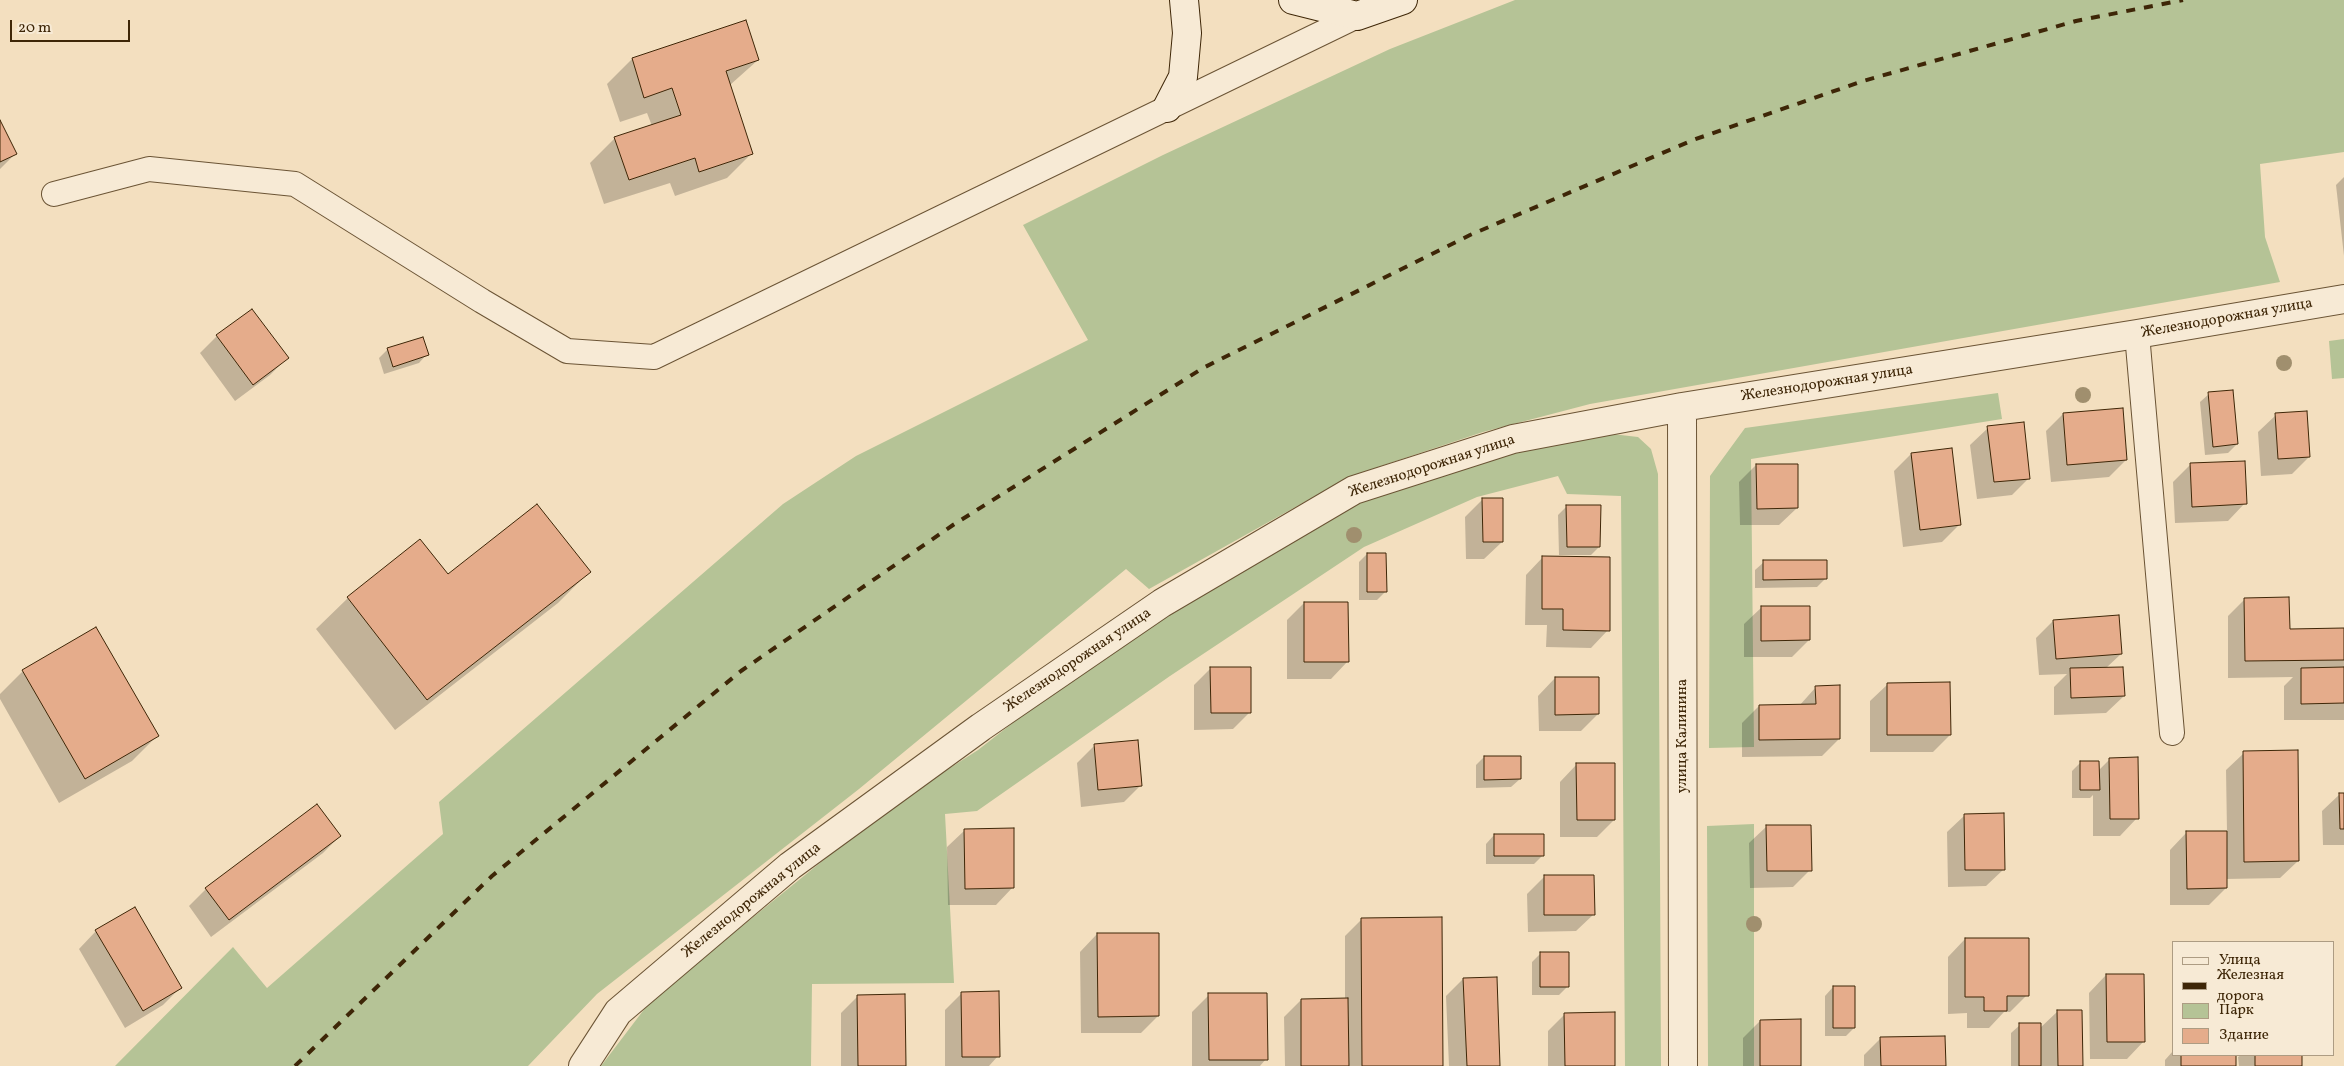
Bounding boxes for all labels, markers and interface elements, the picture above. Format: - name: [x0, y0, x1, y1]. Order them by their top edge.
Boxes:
- scale bar: [12, 10, 132, 42]
- text: 20 m: [18, 18, 51, 39]
- street label: Железнодорожная улица: [2140, 295, 2314, 343]
- street label: Железнодорожная улица: [1740, 362, 1914, 406]
- street label: Железнодорожная улица: [1347, 432, 1517, 502]
- street label: Железнодорожная улица: [1001, 605, 1155, 717]
- street label: улица Калинина: [1674, 679, 1692, 793]
- street label: Железнодорожная улица: [679, 839, 825, 963]
- legend: [2172, 941, 2334, 1056]
- text: Улица: [2219, 950, 2261, 971]
- text: Железная дорога: [2217, 965, 2284, 1007]
- text: Парк: [2219, 1000, 2254, 1021]
- text: Здание: [2219, 1025, 2269, 1046]

